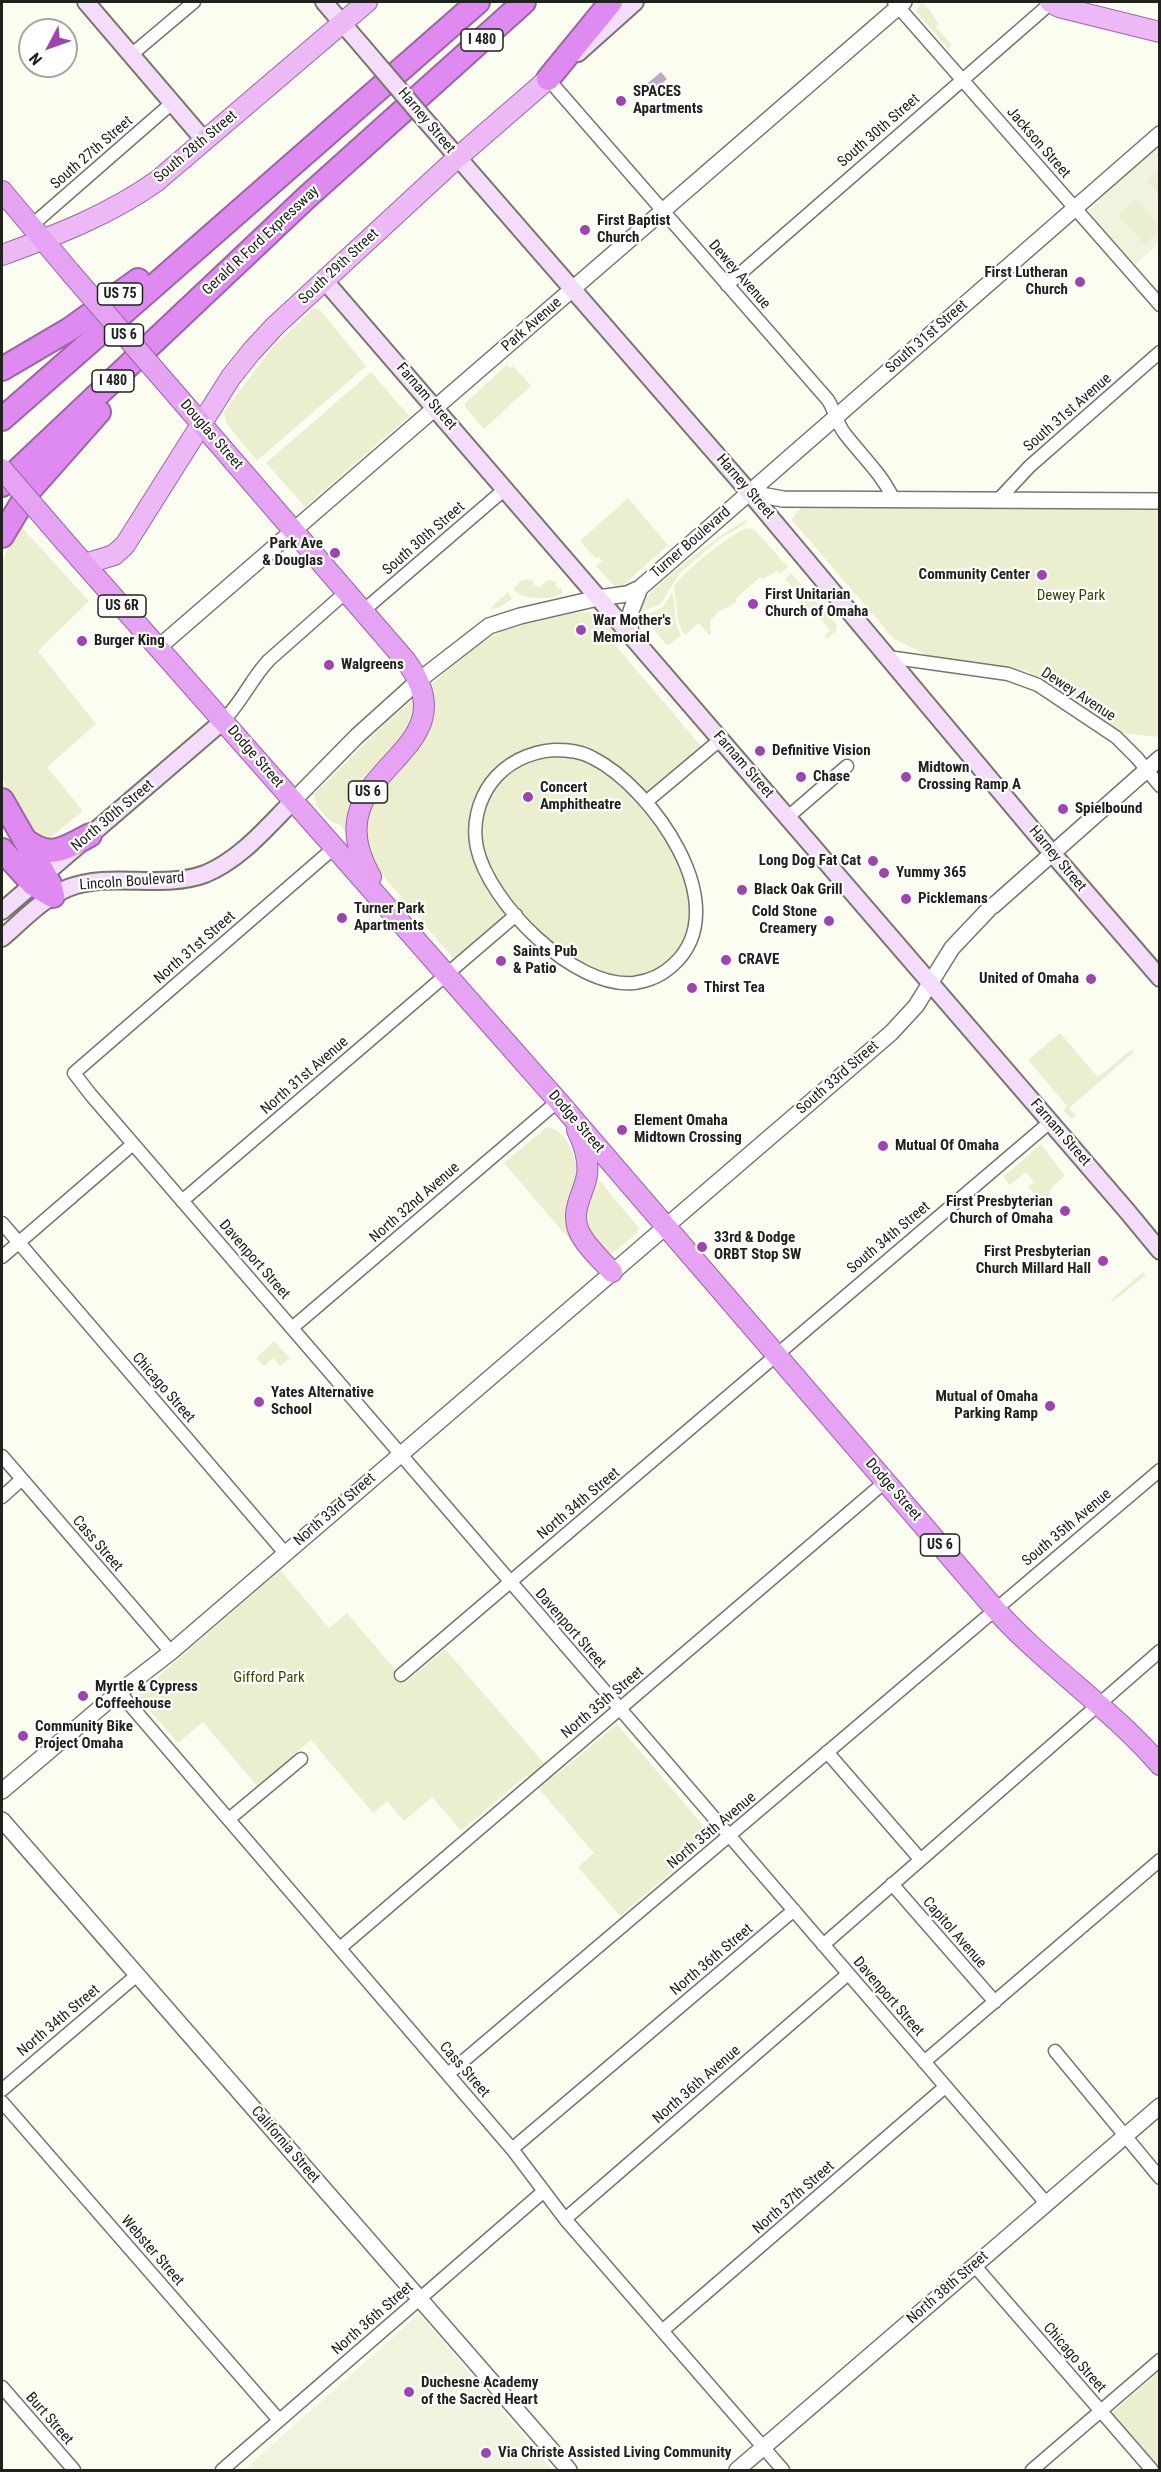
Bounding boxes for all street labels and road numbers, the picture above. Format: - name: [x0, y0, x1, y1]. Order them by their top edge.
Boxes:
- road number: I 480: [461, 29, 503, 51]
- street label: Harney Street: [393, 85, 459, 157]
- street label: South 30th Street: [834, 90, 924, 172]
- street label: Jackson Street: [1002, 104, 1074, 182]
- street label: South 28th Street: [151, 107, 241, 187]
- street label: South 27th Street: [47, 112, 137, 194]
- street label: Gerald R Ford Expressway: [199, 182, 323, 300]
- street label: South 29th Street: [295, 225, 383, 309]
- street label: Dewey Avenue: [704, 237, 774, 313]
- road number: US 75: [98, 283, 142, 305]
- street label: Park Avenue: [498, 294, 566, 356]
- street label: South 31st Street: [882, 297, 972, 377]
- road number: US 6: [104, 324, 144, 346]
- street label: Farnam Street: [392, 360, 460, 434]
- road number: I 480: [92, 370, 134, 392]
- street label: South 31st Avenue: [1020, 370, 1116, 456]
- street label: Douglas Street: [176, 396, 246, 474]
- street label: Harney Street: [712, 451, 778, 523]
- street label: South 30th Street: [379, 498, 469, 580]
- street label: Turner Boulevard: [647, 503, 735, 583]
- road number: US 6R: [98, 595, 146, 617]
- street label: Dewey Avenue: [1037, 664, 1119, 726]
- street label: Dodge Street: [223, 722, 287, 792]
- street label: Farnam Street: [709, 728, 777, 802]
- street label: North 30th Street: [68, 776, 158, 856]
- road number: US 6: [348, 781, 388, 803]
- street label: Harney Street: [1024, 823, 1090, 895]
- street label: Lincoln Boulevard: [79, 869, 185, 895]
- street label: North 31st Street: [151, 908, 239, 988]
- street label: North 31st Avenue: [258, 1033, 352, 1119]
- street label: South 33rd Street: [793, 1037, 883, 1119]
- street label: Dodge Street: [544, 1087, 608, 1157]
- street label: Farnam Street: [1026, 1096, 1094, 1170]
- street label: North 32nd Avenue: [366, 1159, 464, 1247]
- street label: South 34th Street: [844, 1198, 934, 1278]
- street label: Davenport Street: [215, 1217, 293, 1303]
- street label: Chicago Street: [128, 1349, 198, 1427]
- street label: Dodge Street: [861, 1455, 925, 1525]
- street label: North 34th Street: [534, 1464, 624, 1544]
- street label: North 33rd Street: [291, 1470, 379, 1550]
- street label: South 35th Avenue: [1019, 1485, 1115, 1571]
- street label: Cass Street: [68, 1512, 126, 1576]
- road number: US 6: [920, 1534, 960, 1556]
- street label: Davenport Street: [531, 1586, 609, 1672]
- street label: North 35th Street: [558, 1663, 648, 1743]
- street label: North 35th Avenue: [664, 1789, 760, 1873]
- street label: Capitol Avenue: [918, 1894, 990, 1972]
- street label: North 36th Street: [667, 1920, 757, 2000]
- street label: Davenport Street: [849, 1954, 927, 2040]
- street label: North 34th Street: [14, 1981, 104, 2061]
- street label: Cass Street: [435, 2038, 493, 2102]
- street label: North 36th Avenue: [650, 2042, 744, 2128]
- street label: California Street: [247, 2103, 323, 2187]
- street label: North 37th Street: [750, 2158, 838, 2238]
- street label: Webster Street: [117, 2212, 187, 2290]
- street label: North 38th Street: [904, 2248, 992, 2328]
- street label: North 36th Street: [329, 2279, 417, 2359]
- street label: Chicago Street: [1039, 2319, 1109, 2397]
- street label: Burt Street: [21, 2389, 77, 2449]

